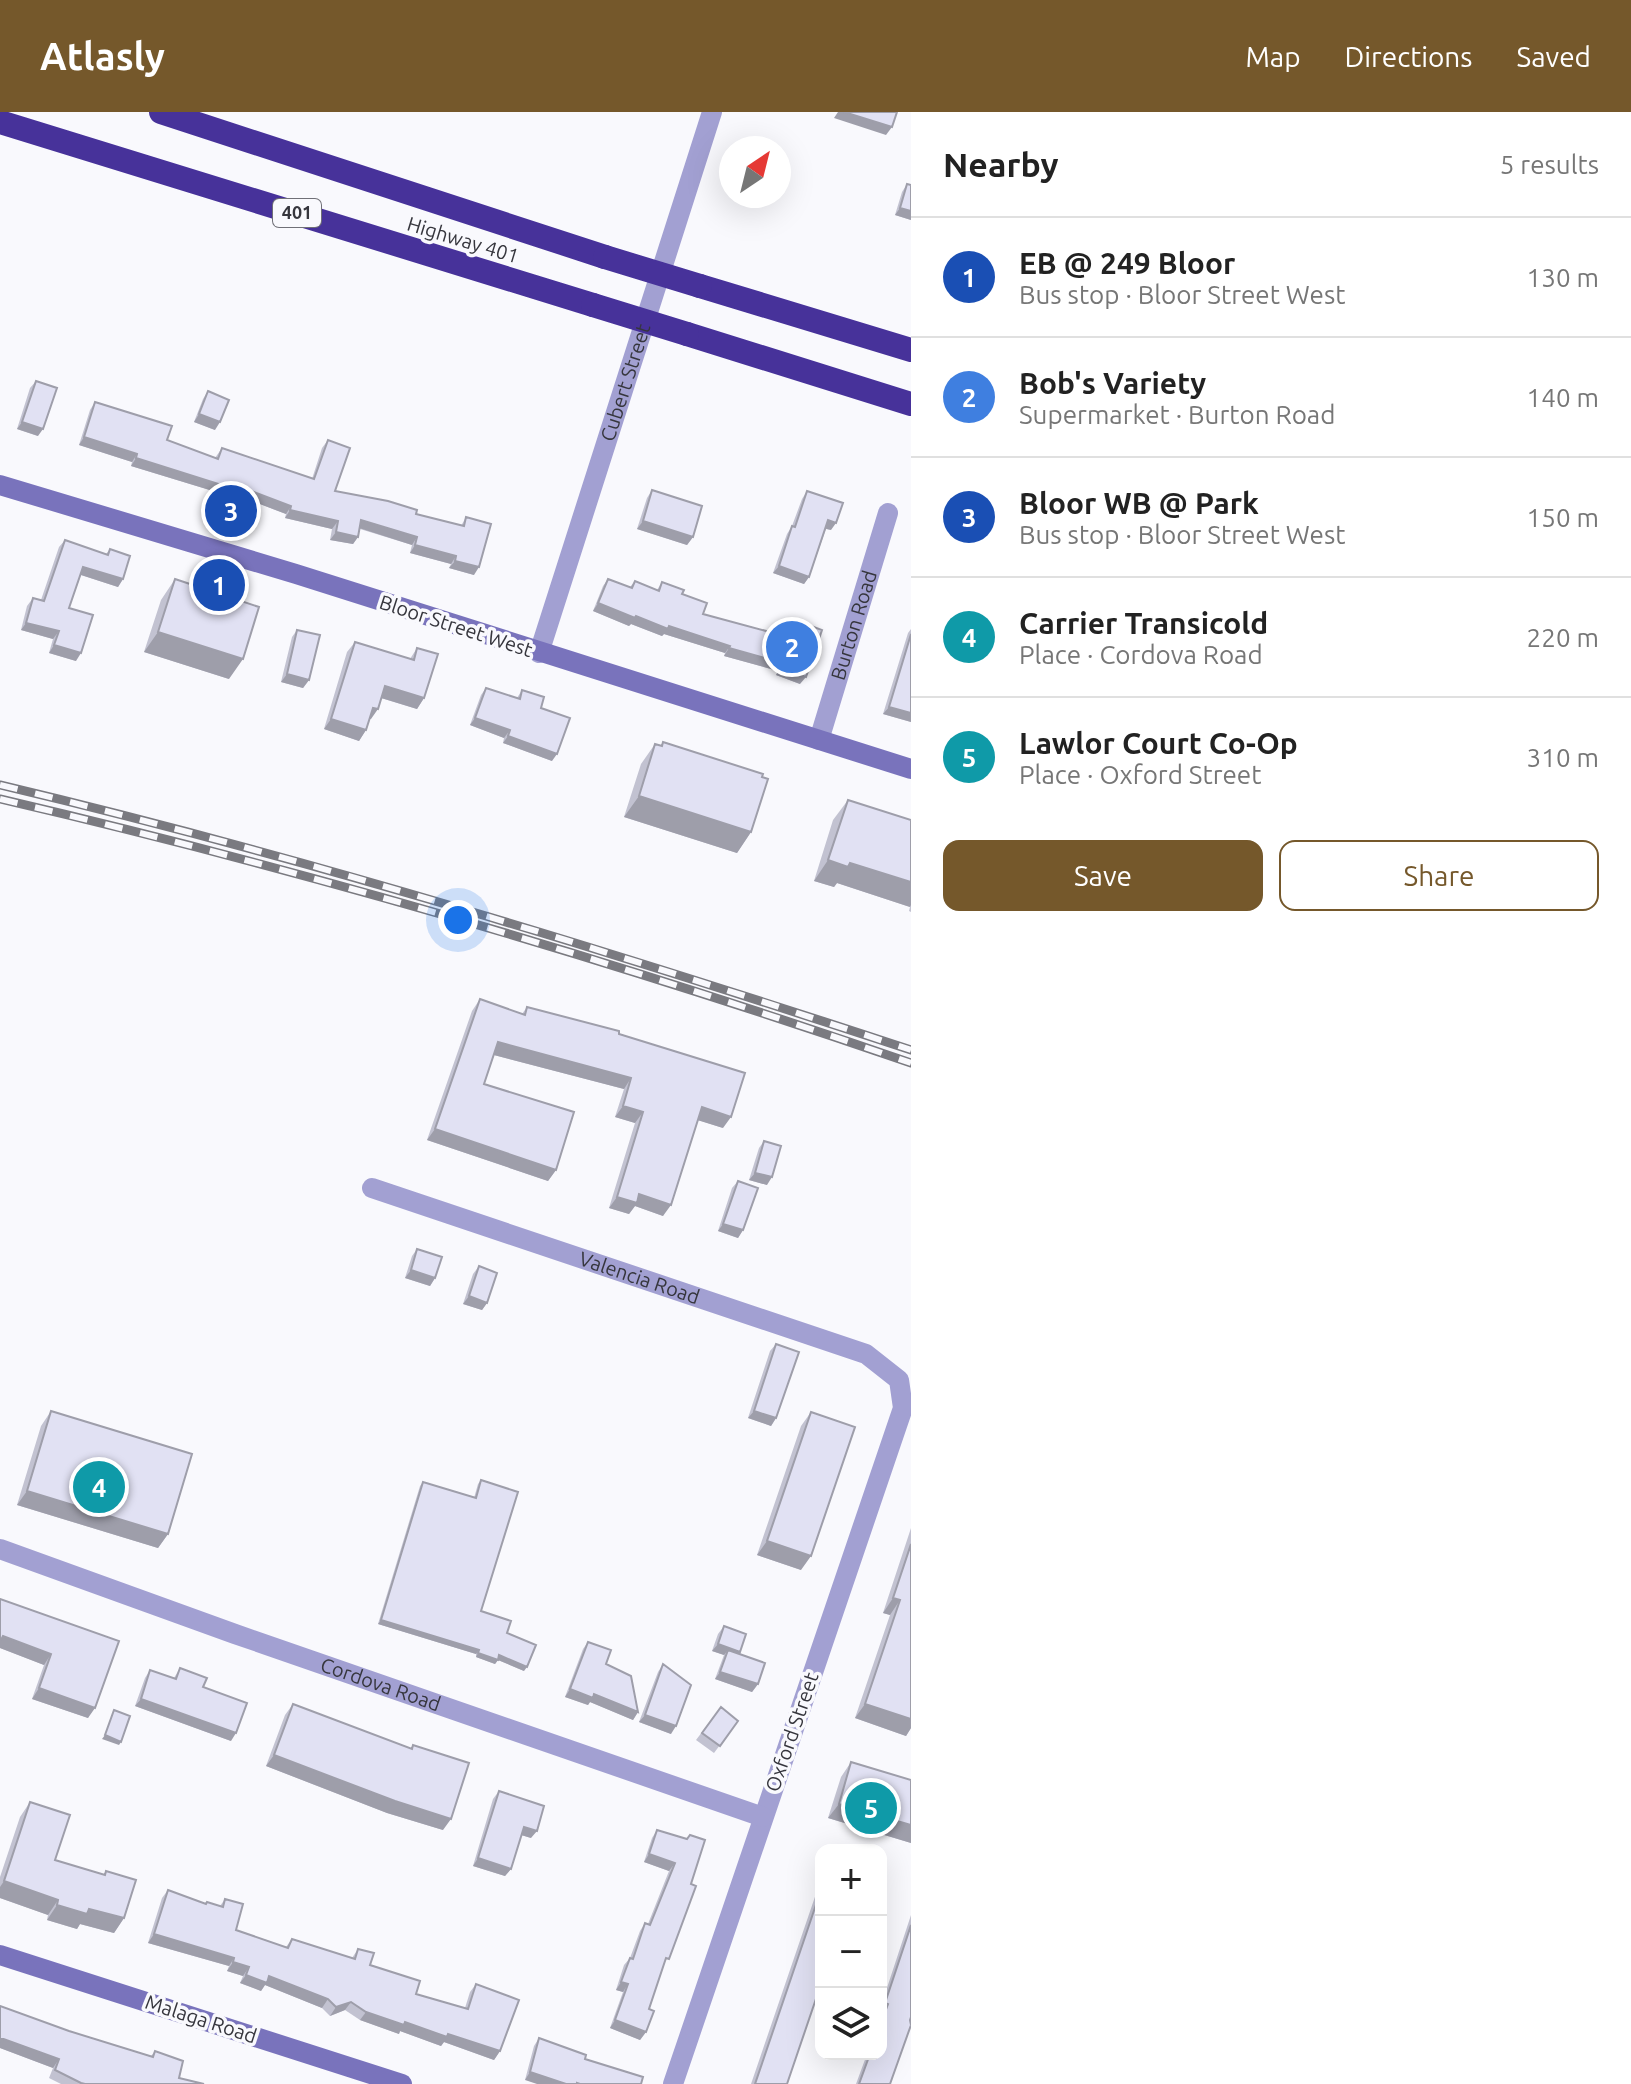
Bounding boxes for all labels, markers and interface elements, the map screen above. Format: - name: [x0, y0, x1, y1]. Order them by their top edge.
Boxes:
- text: Atlasly: [40, 35, 165, 77]
- text: Map: [1245, 41, 1301, 72]
- text: Directions: [1345, 41, 1472, 72]
- text: Saved: [1516, 41, 1591, 72]
- north arrow: [719, 136, 791, 208]
- text: Nearby: [943, 145, 1058, 183]
- text: 5 results: [1500, 150, 1599, 179]
- road number: 401: [273, 199, 321, 227]
- street label: Highway 401: [405, 212, 522, 267]
- text: EB @ 249 Bloor: [1019, 246, 1235, 280]
- text: 1: [962, 263, 976, 292]
- text: 130 m: [1527, 263, 1599, 292]
- text: Bus stop · Bloor Street West: [1019, 280, 1345, 309]
- street label: Cubert Street: [595, 321, 655, 444]
- text: Bob's Variety: [1019, 366, 1206, 400]
- text: 2: [962, 383, 976, 412]
- text: 140 m: [1527, 383, 1599, 412]
- text: Supermarket · Burton Road: [1019, 400, 1335, 429]
- pin: 3: [205, 481, 257, 541]
- text: Bloor WB @ Park: [1019, 486, 1259, 520]
- text: 3: [962, 503, 976, 532]
- text: 150 m: [1527, 503, 1599, 532]
- text: Bus stop · Bloor Street West: [1019, 520, 1345, 549]
- pin: 1: [193, 555, 245, 615]
- street label: Burton Road: [826, 567, 881, 683]
- street label: Bloor Street West: [377, 590, 536, 661]
- text: Carrier Transicold: [1019, 606, 1268, 640]
- pin: 2: [766, 617, 818, 677]
- text: 4: [962, 623, 976, 652]
- text: 220 m: [1527, 623, 1599, 652]
- text: Place · Cordova Road: [1019, 640, 1263, 669]
- text: Lawlor Court Co-Op: [1019, 726, 1298, 760]
- text: 5: [962, 743, 976, 772]
- text: 310 m: [1527, 743, 1599, 772]
- text: Place · Oxford Street: [1019, 760, 1261, 789]
- button: Save: [943, 840, 1263, 911]
- button: Share: [1279, 840, 1599, 911]
- your location: [438, 900, 478, 940]
- street label: Valencia Road: [576, 1246, 703, 1308]
- pin: 4: [73, 1457, 125, 1517]
- street label: Cordova Road: [318, 1653, 444, 1715]
- street label: Oxford Street: [760, 1669, 823, 1794]
- pin: 5: [845, 1778, 897, 1838]
- map controls: [815, 1844, 887, 2060]
- button: +: [815, 1844, 887, 1916]
- button: −: [815, 1916, 887, 1988]
- button: layers: [815, 1988, 887, 2060]
- street label: Malaga Road: [143, 1990, 260, 2047]

